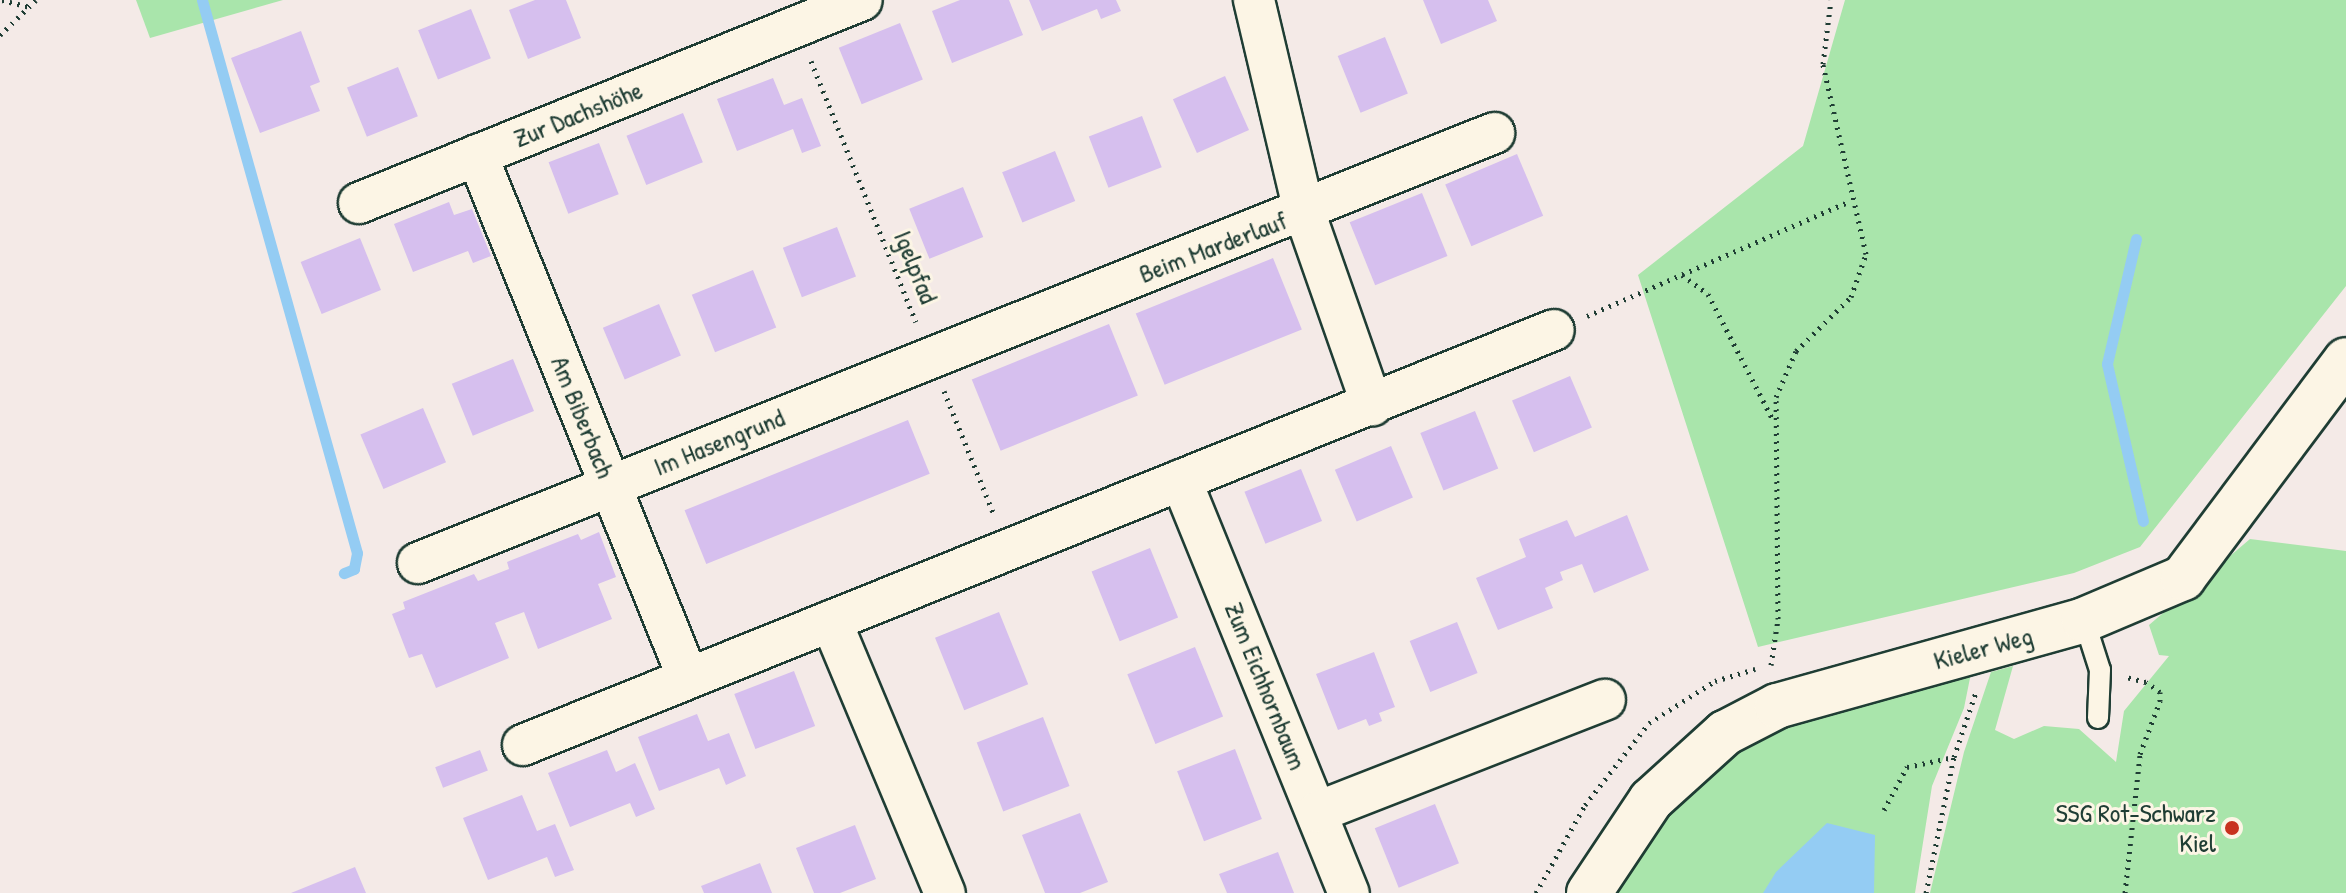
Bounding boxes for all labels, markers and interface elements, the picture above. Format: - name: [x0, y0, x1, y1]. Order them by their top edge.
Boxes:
- street label: Zur Dachshöhe: [509, 74, 647, 154]
- street label: Beim Marderlauf: [1135, 204, 1291, 290]
- street label: Igelpfad: [887, 226, 945, 308]
- street label: Am Biberbach: [544, 352, 622, 482]
- street label: Im Hasengrund: [649, 402, 789, 482]
- street label: Zum Eichhornbaum: [1218, 598, 1314, 774]
- street label: Kieler Weg: [1930, 620, 2036, 676]
- place label: SSG Rot-Schwarz Kiel: [2056, 797, 2216, 858]
- marker: SSG Rot-Schwarz Kiel: [2223, 819, 2241, 837]

